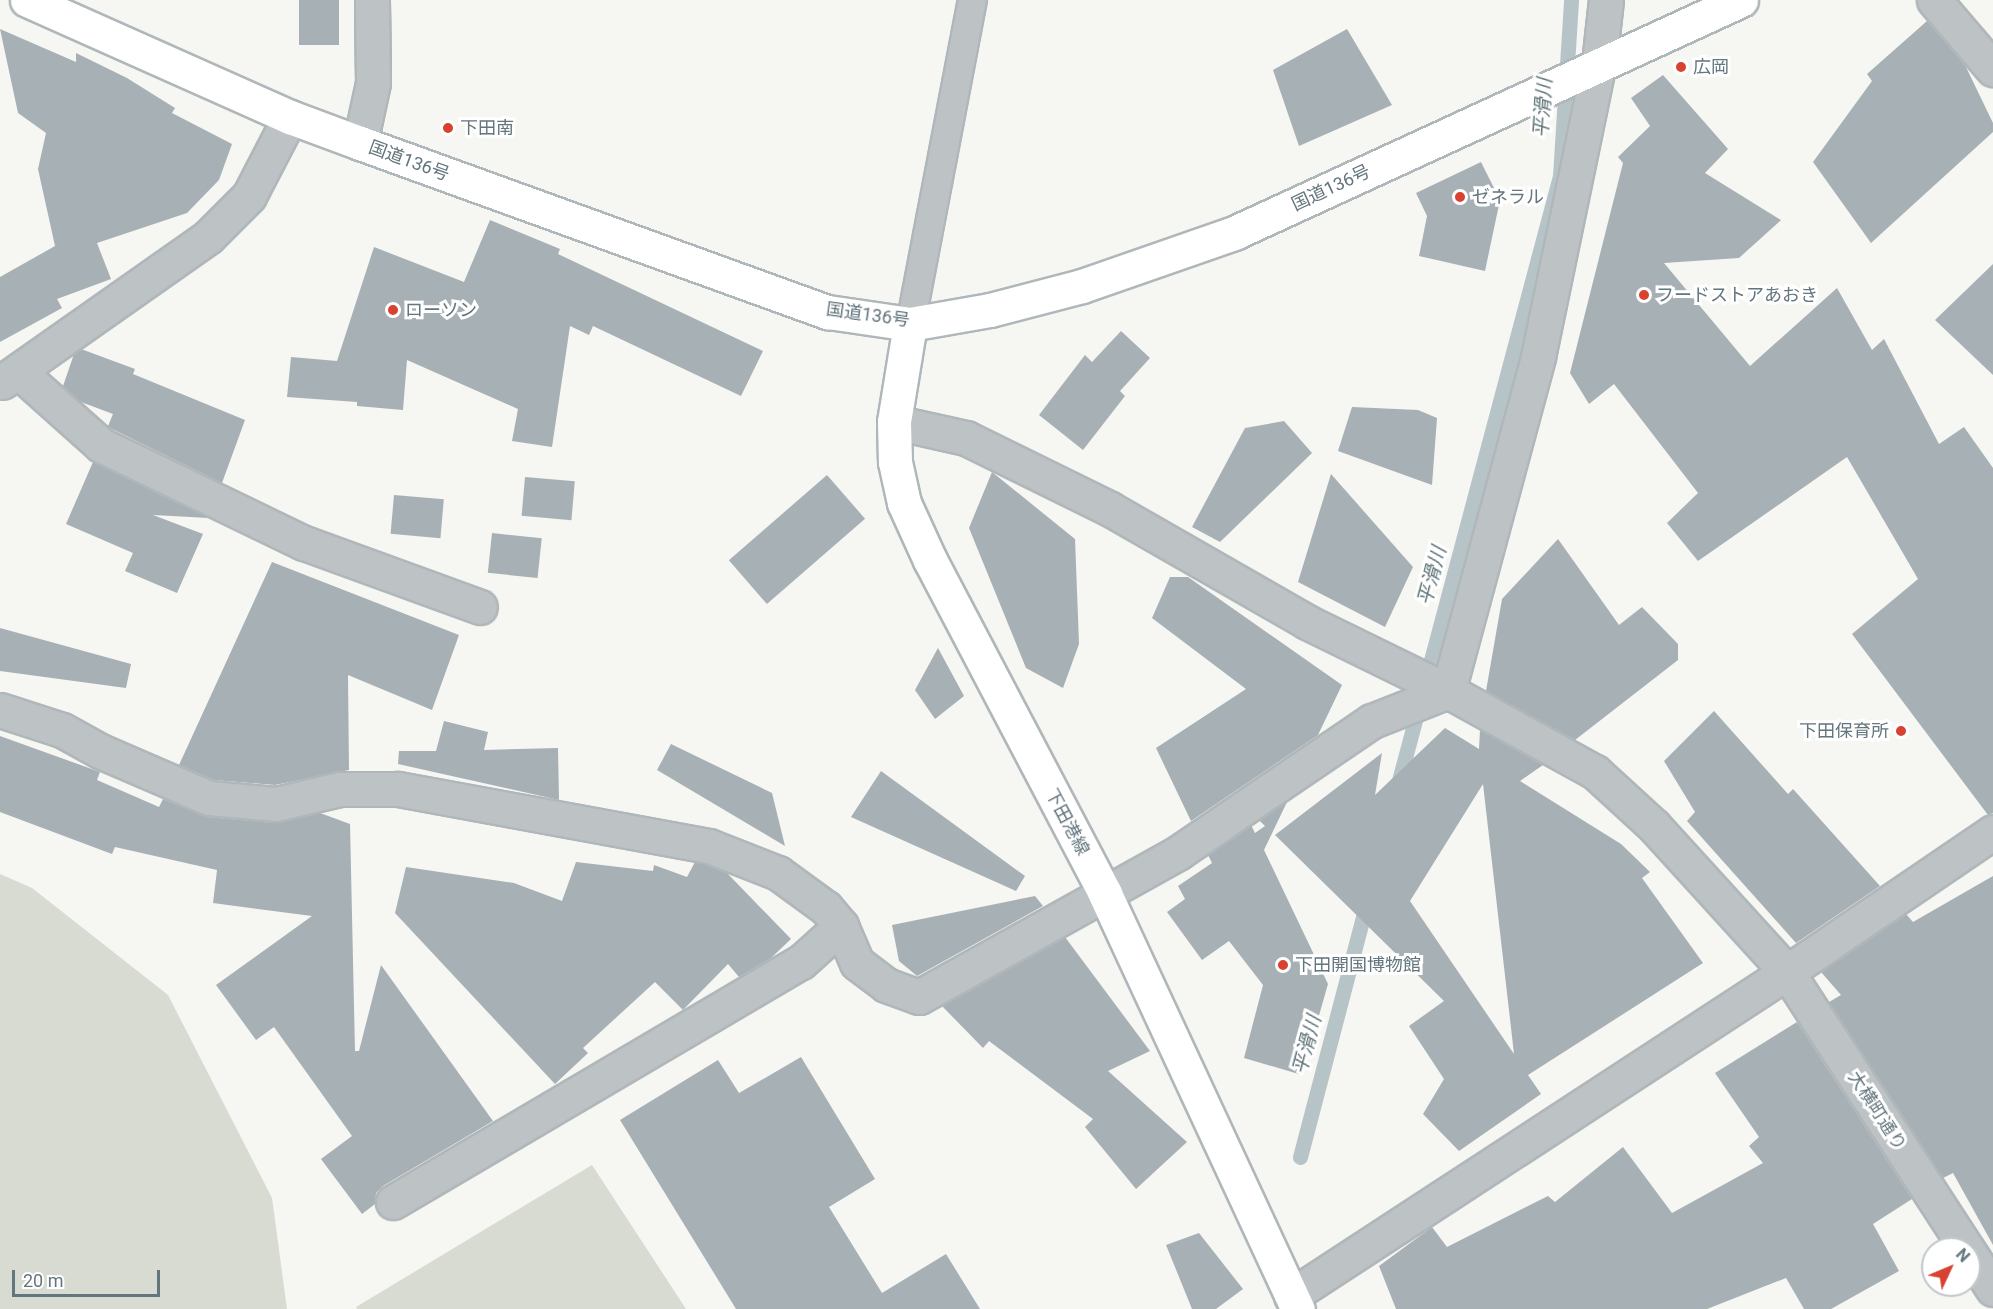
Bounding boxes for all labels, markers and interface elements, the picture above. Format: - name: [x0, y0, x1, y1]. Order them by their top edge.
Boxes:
- place label: 広岡: [1693, 56, 1729, 78]
- marker: 広岡: [1674, 60, 1688, 74]
- water label: 平滑川: [1529, 77, 1557, 139]
- place label: 下田南: [460, 117, 514, 139]
- marker: 下田南: [441, 121, 455, 135]
- street label: 国道136号: [366, 136, 452, 186]
- street label: 国道136号: [1288, 160, 1374, 216]
- place label: ゼネラル: [1472, 186, 1544, 208]
- marker: ゼネラル: [1453, 190, 1467, 204]
- place label: フードストアあおき: [1656, 284, 1818, 306]
- marker: フードストアあおき: [1637, 288, 1651, 302]
- street label: 国道136号: [825, 298, 911, 332]
- place label: ローソン: [405, 299, 477, 321]
- marker: ローソン: [386, 303, 400, 317]
- water label: 平滑川: [1413, 544, 1451, 608]
- place label: 下田保育所: [1799, 720, 1889, 742]
- marker: 下田保育所: [1894, 724, 1908, 738]
- street label: 下田港線: [1041, 785, 1093, 859]
- place label: 下田開国博物館: [1295, 954, 1421, 976]
- marker: 下田開国博物館: [1276, 958, 1290, 972]
- water label: 平滑川: [1288, 1013, 1326, 1077]
- street label: 大横町通り: [1843, 1067, 1911, 1155]
- north arrow: [1921, 1237, 1981, 1297]
- text: N: [1952, 1245, 1974, 1266]
- scale bar: [15, 1258, 164, 1296]
- text: 20 m: [23, 1270, 63, 1291]

